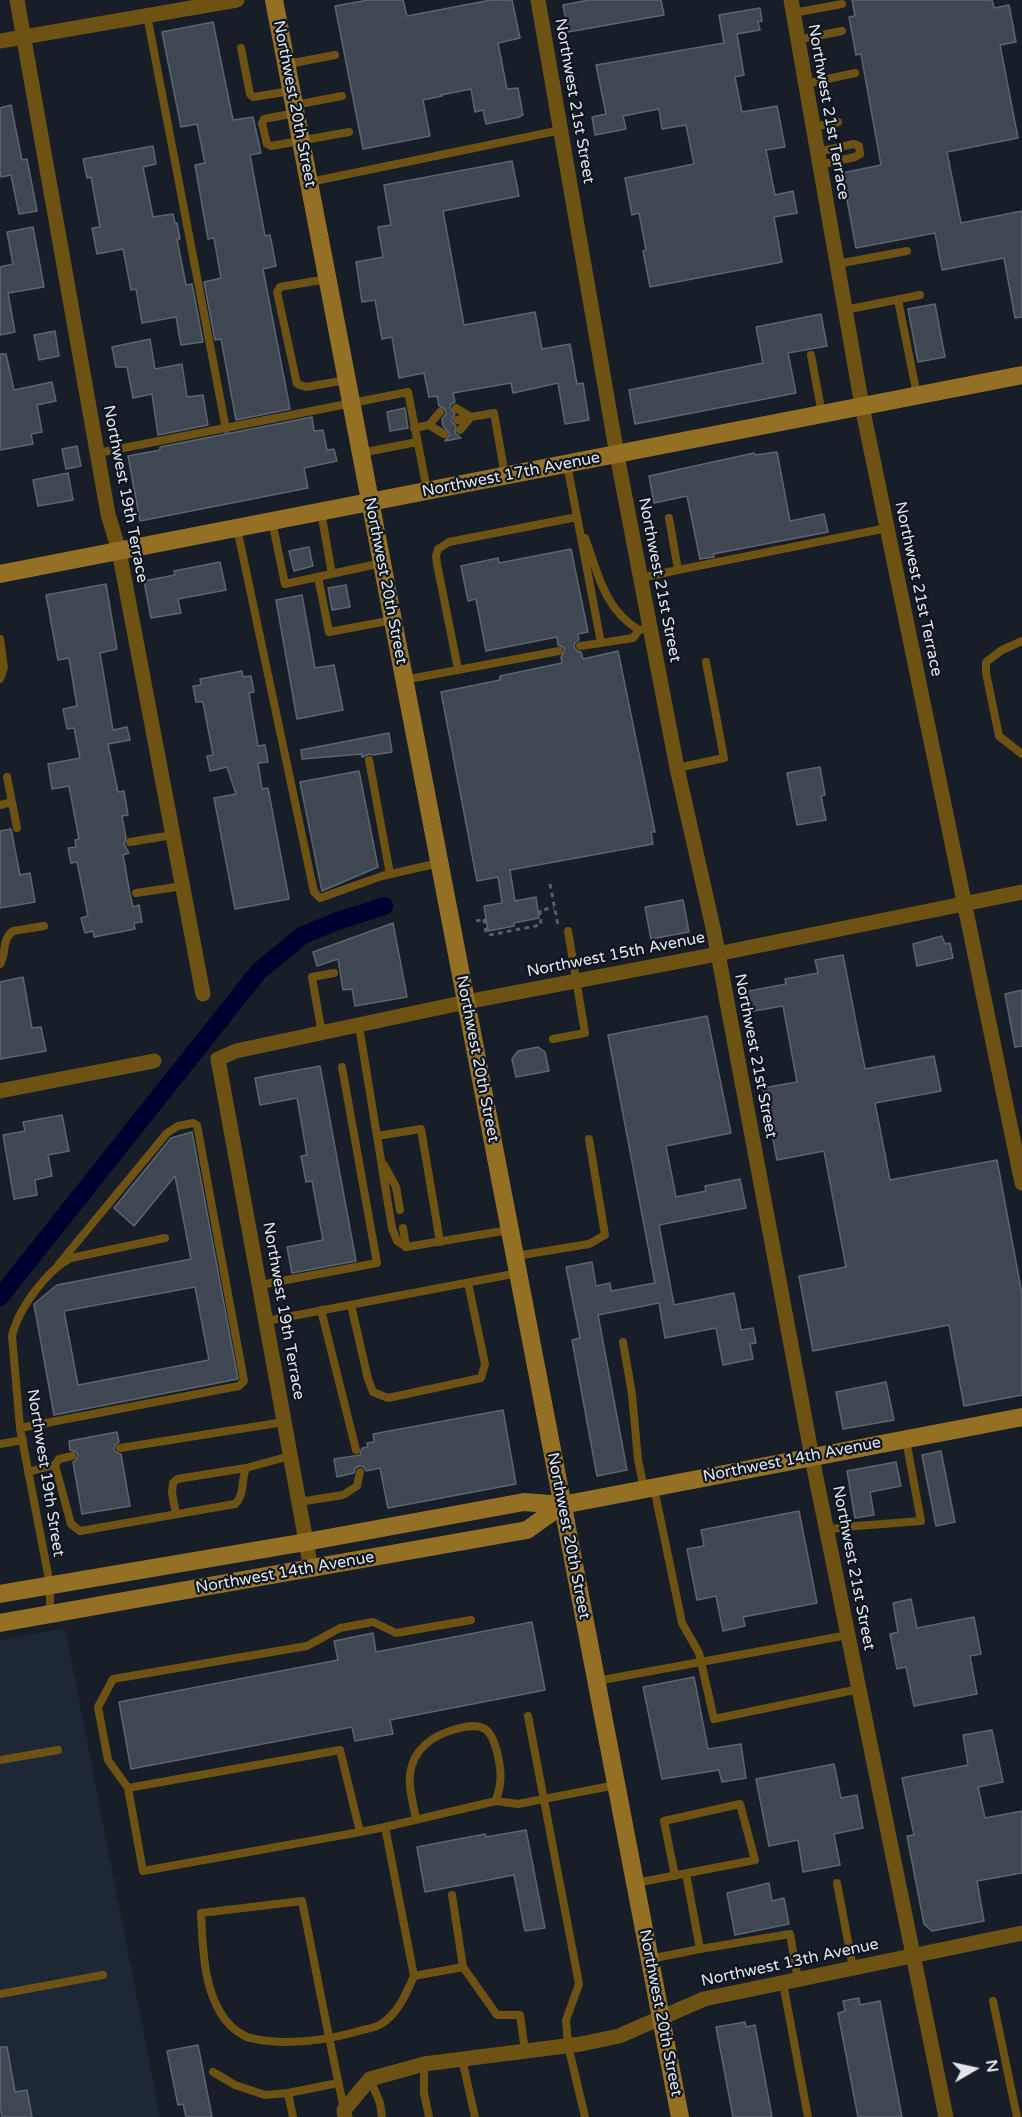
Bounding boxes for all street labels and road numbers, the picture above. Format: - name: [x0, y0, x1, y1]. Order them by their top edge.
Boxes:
- street label: Northwest 21st Street: [550, 17, 598, 185]
- street label: Northwest 20th Street: [268, 19, 320, 189]
- street label: Northwest 21st Terrace: [803, 23, 853, 201]
- street label: Northwest 19th Terrace: [98, 404, 152, 584]
- street label: Northwest 17th Avenue: [420, 448, 602, 502]
- street label: Northwest 20th Street: [359, 496, 411, 666]
- street label: Northwest 21st Street: [634, 496, 684, 664]
- street label: Northwest 21st Terrace: [890, 500, 946, 678]
- street label: Northwest 15th Avenue: [525, 928, 707, 982]
- street label: Northwest 21st Street: [730, 972, 780, 1140]
- street label: Northwest 20th Street: [451, 974, 503, 1144]
- street label: Northwest 19th Terrace: [258, 1221, 308, 1401]
- street label: Northwest 19th Street: [22, 1388, 68, 1558]
- street label: Northwest 14th Avenue: [701, 1433, 883, 1487]
- street label: Northwest 20th Street: [542, 1451, 594, 1621]
- street label: Northwest 21st Street: [828, 1484, 878, 1652]
- street label: Northwest 14th Avenue: [194, 1548, 376, 1598]
- street label: Northwest 20th Street: [634, 1928, 686, 2098]
- street label: Northwest 13th Avenue: [699, 1935, 881, 1991]

